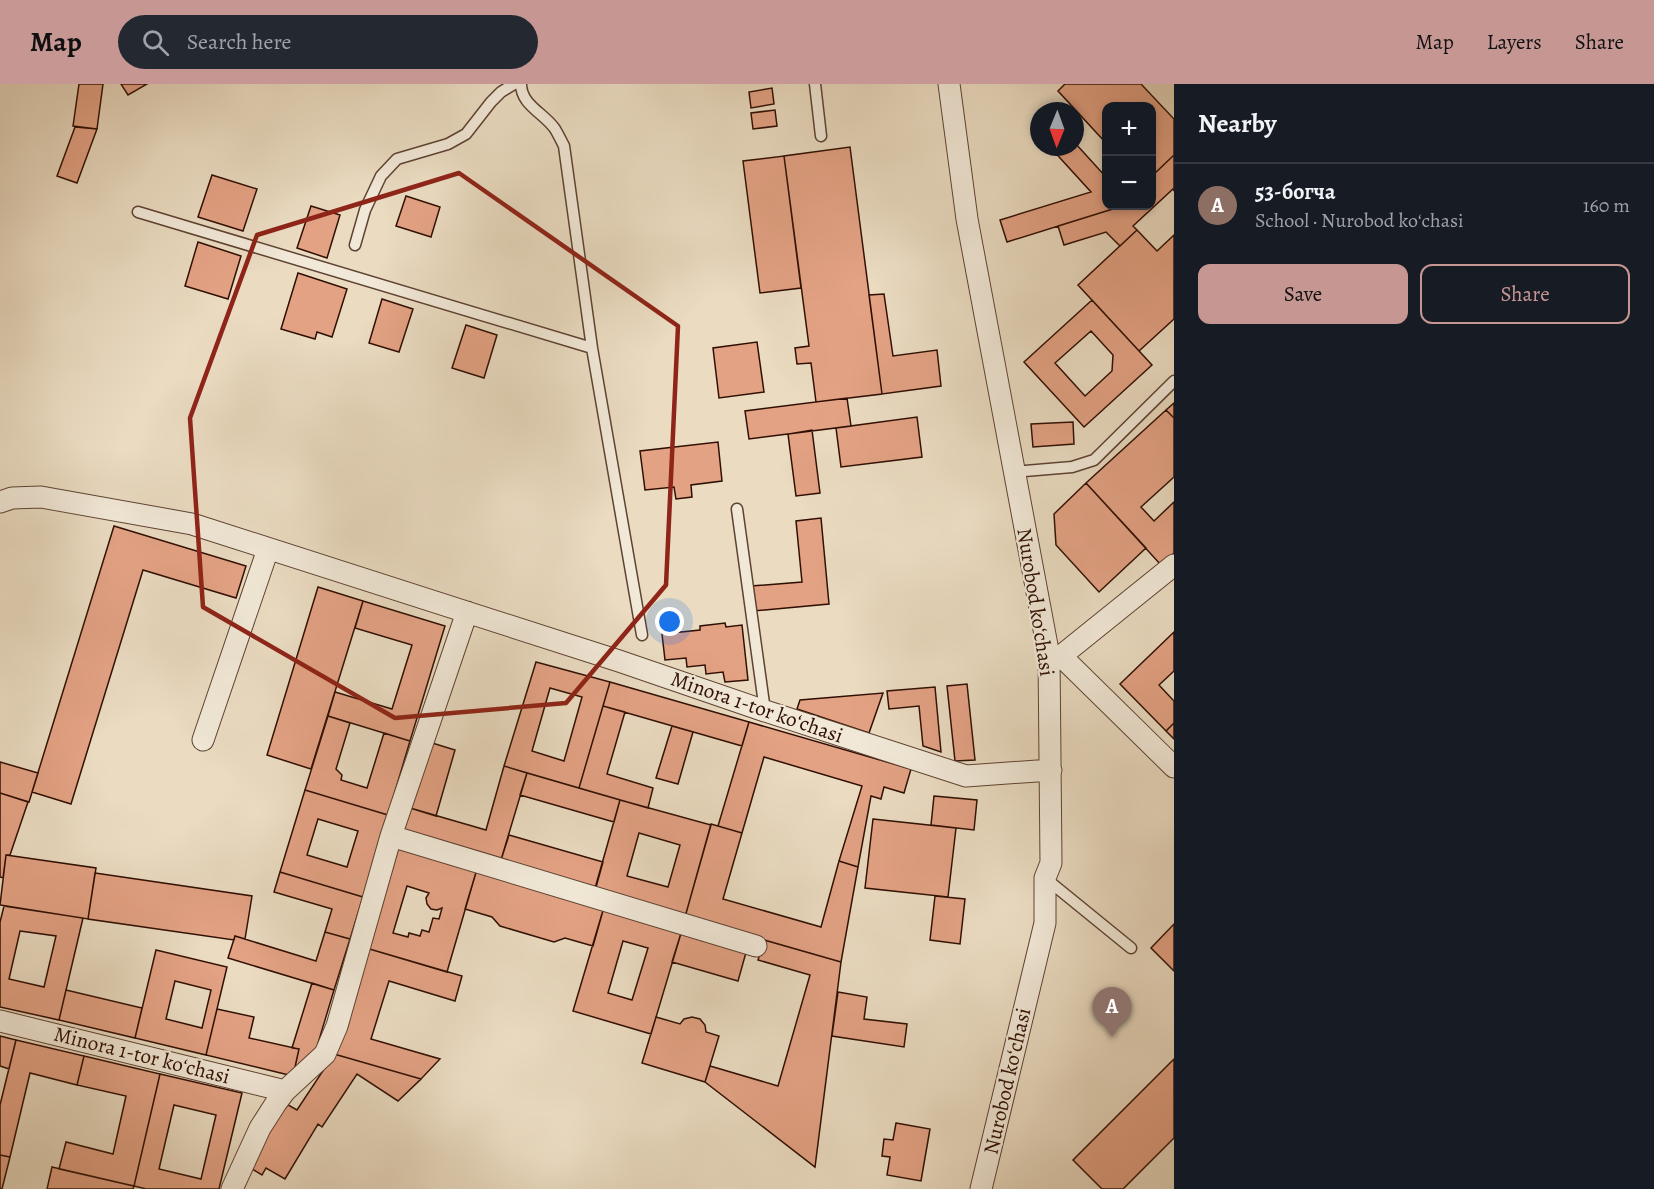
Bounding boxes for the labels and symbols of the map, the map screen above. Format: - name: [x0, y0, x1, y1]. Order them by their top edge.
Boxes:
- north arrow: [1030, 102, 1084, 156]
- street label: Nurobod koʻchasi: [1010, 526, 1062, 678]
- your location: [655, 607, 684, 636]
- street label: Minora 1-tor koʻchasi: [667, 664, 847, 750]
- pin: A: [1092, 988, 1132, 1037]
- street label: Nurobod koʻchasi: [977, 1005, 1038, 1157]
- street label: Minora 1-tor koʻchasi: [51, 1020, 233, 1090]

